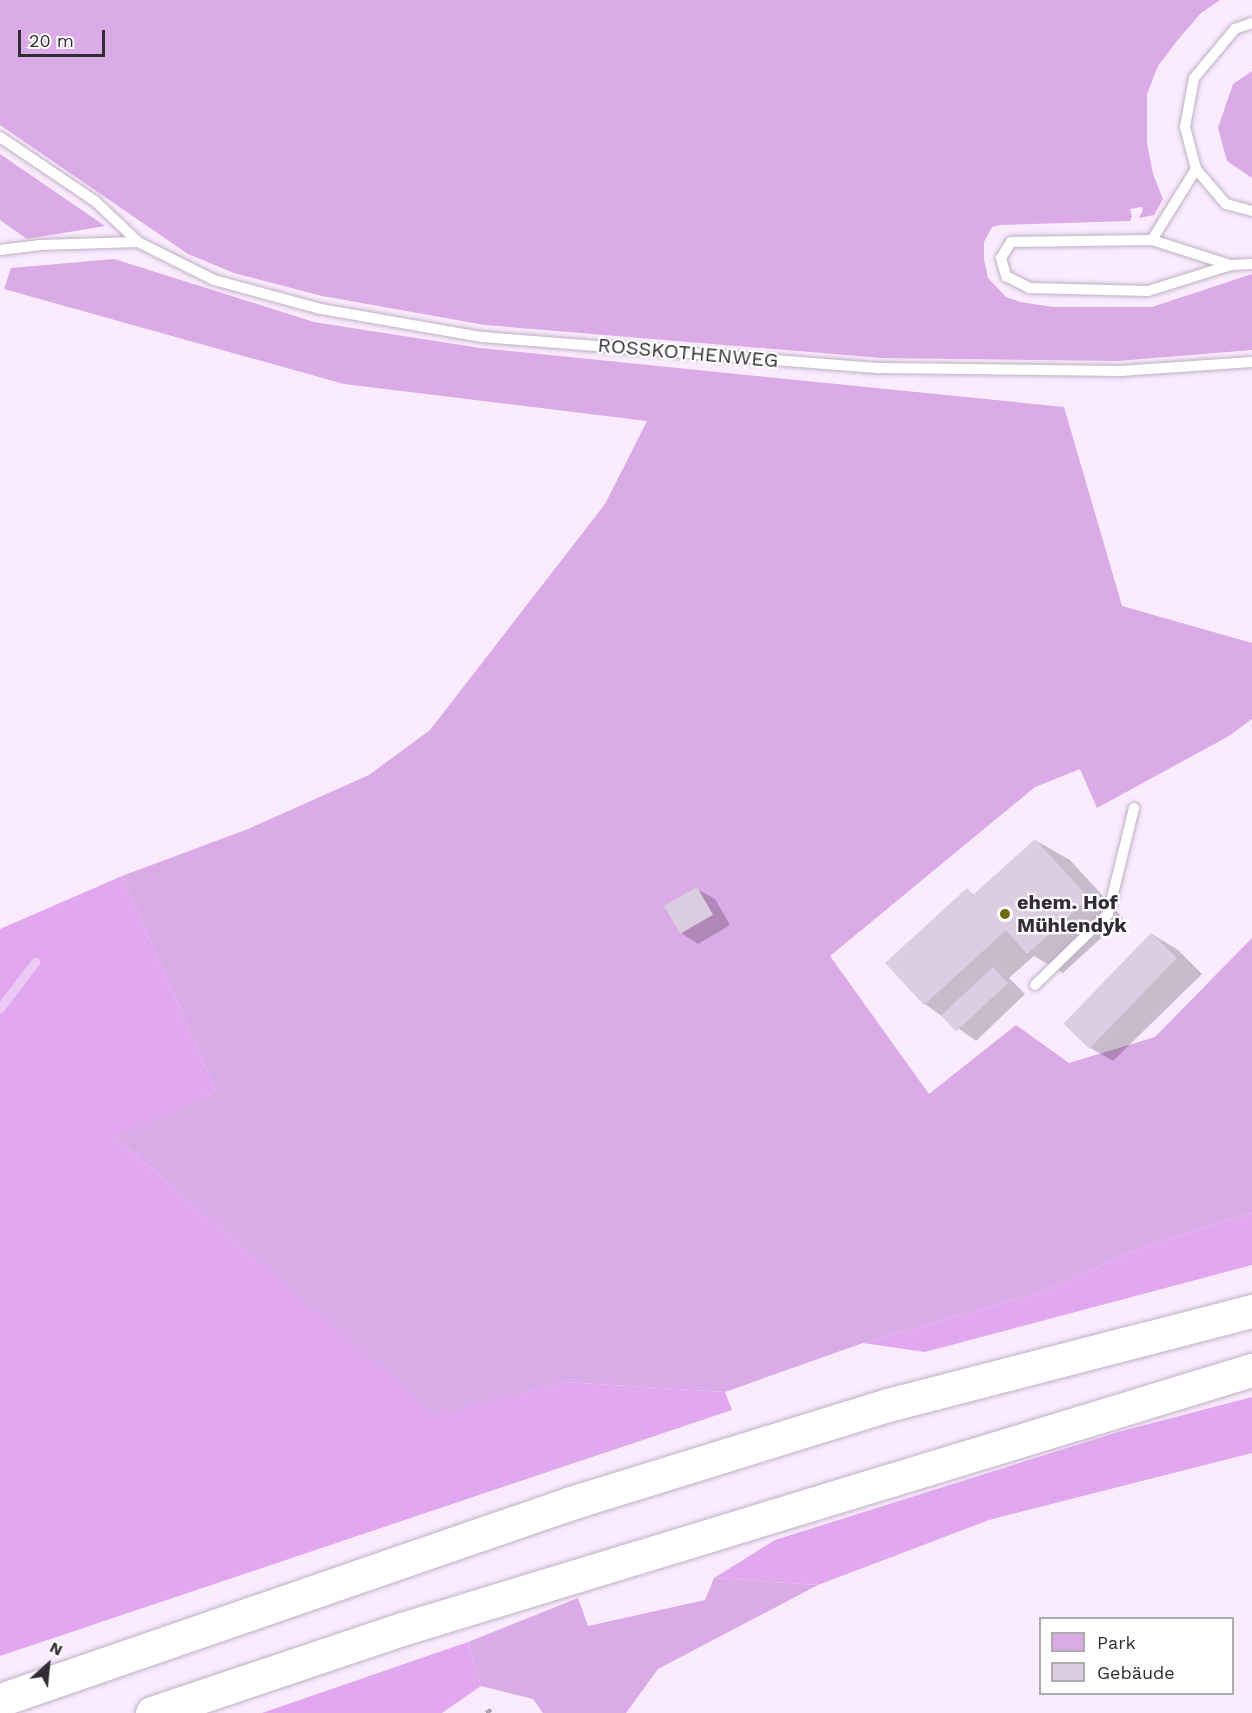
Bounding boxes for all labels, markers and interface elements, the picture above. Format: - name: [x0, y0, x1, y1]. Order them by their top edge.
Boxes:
- scale bar: [21, 18, 108, 56]
- text: 20 m: [29, 30, 74, 51]
- street label: ROSSKOTHENWEG: [597, 333, 779, 373]
- place label: ehem. Hof Mühlendyk: [1017, 891, 1127, 938]
- marker: ehem. Hof Mühlendyk: [998, 907, 1012, 921]
- legend: [1039, 1617, 1234, 1695]
- text: Park: [1097, 1632, 1136, 1653]
- north arrow: [18, 1635, 78, 1695]
- text: N: [47, 1637, 66, 1660]
- text: Gebäude: [1097, 1662, 1175, 1683]

